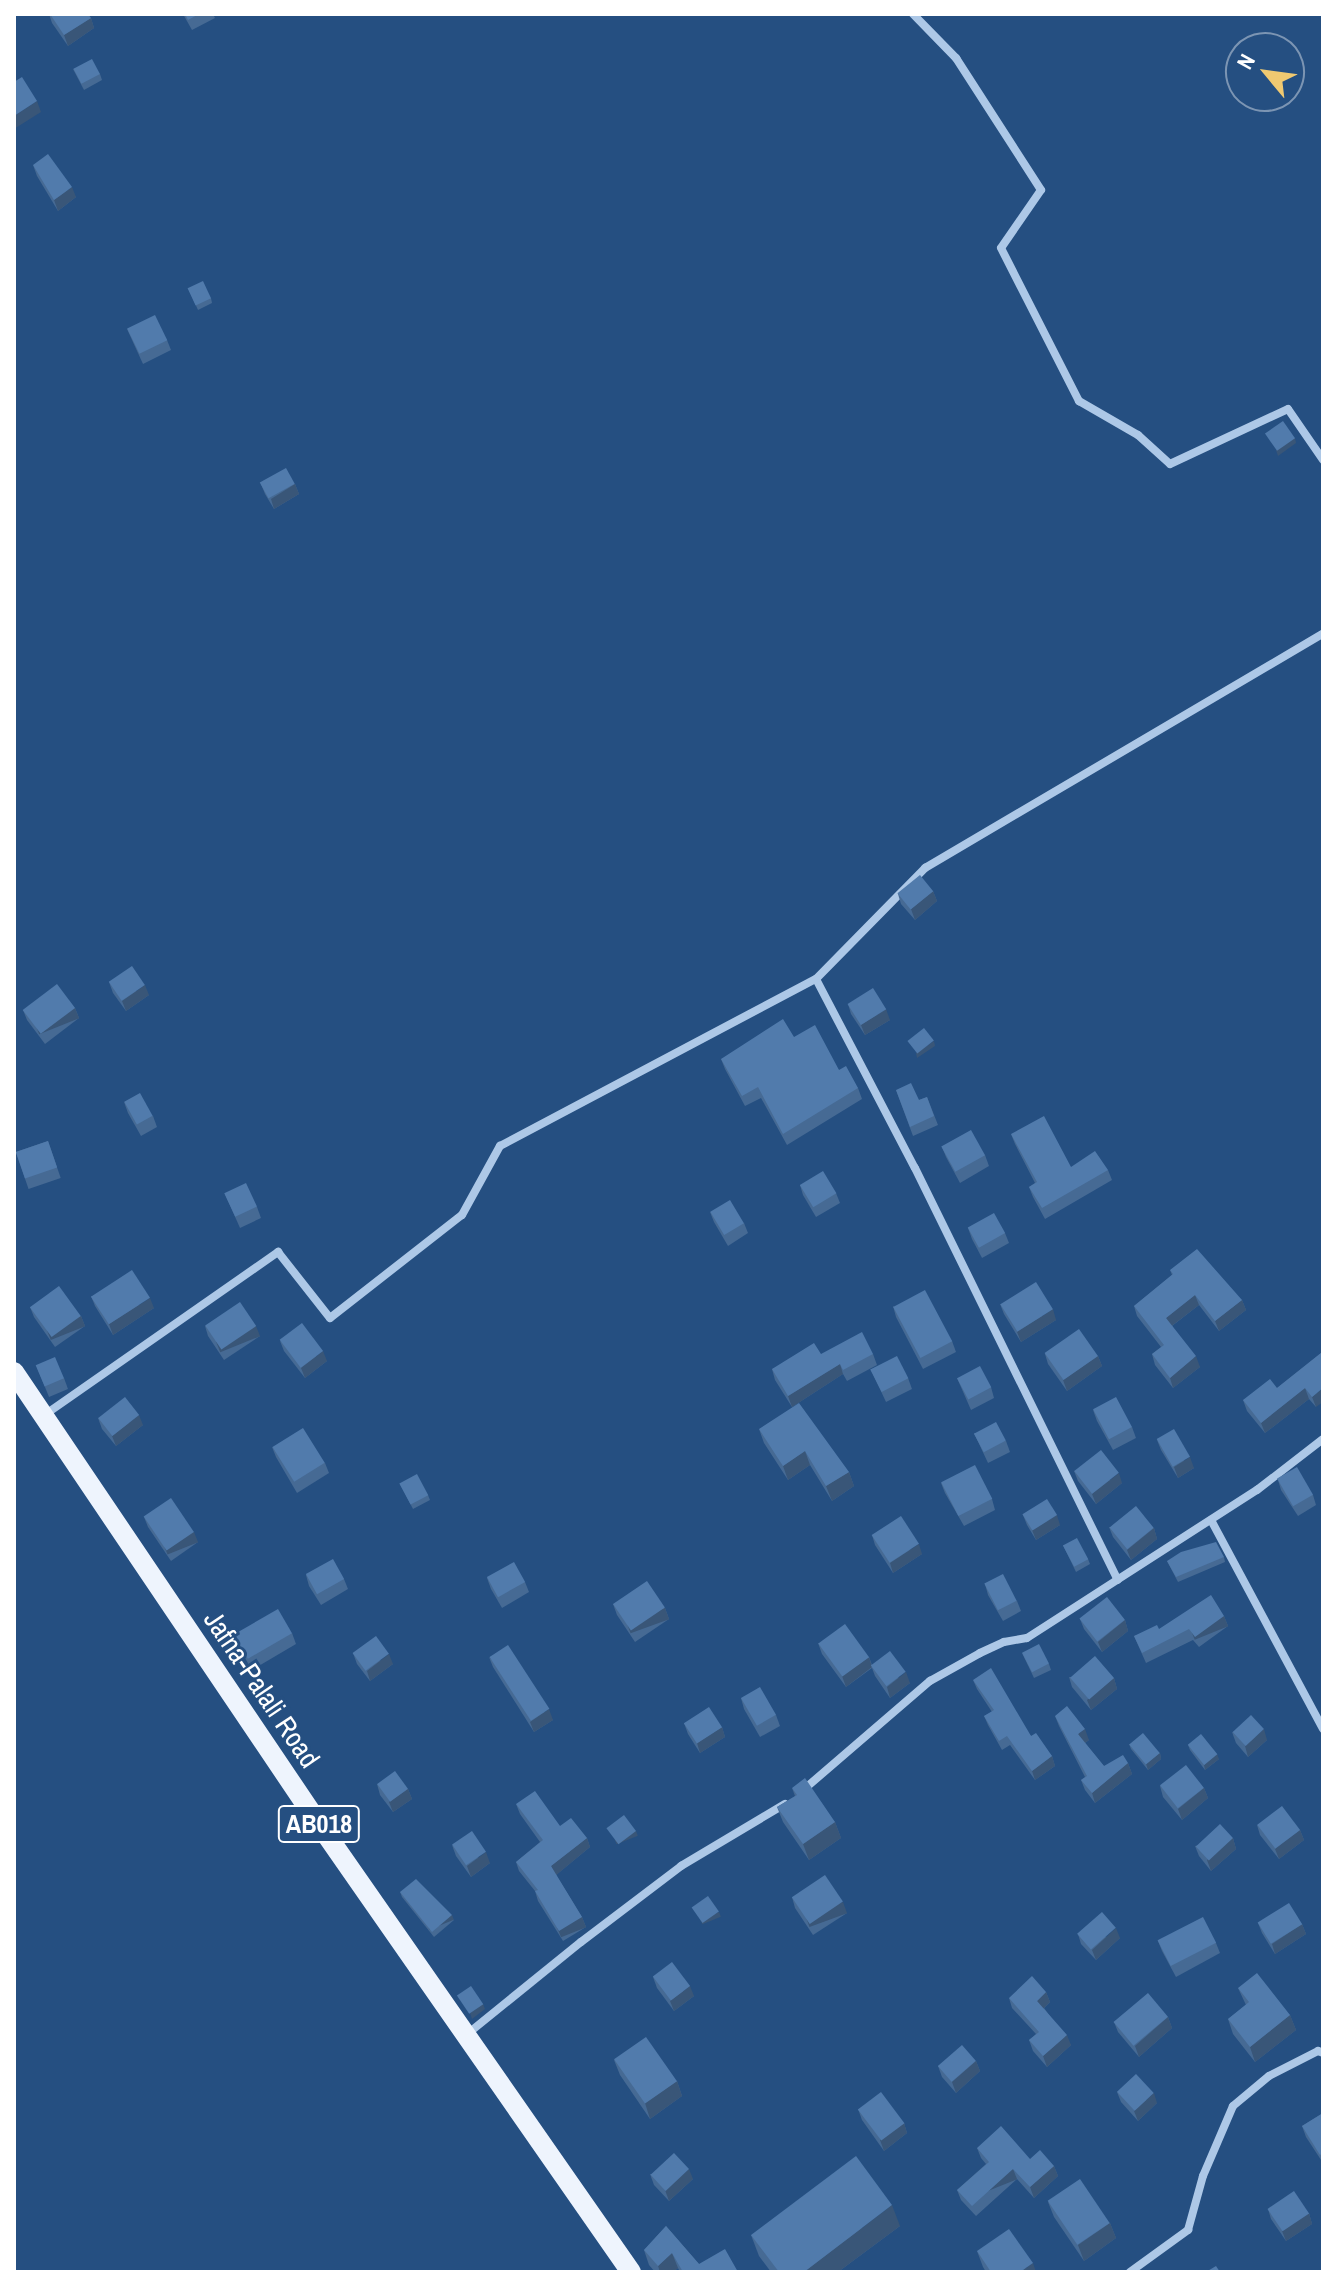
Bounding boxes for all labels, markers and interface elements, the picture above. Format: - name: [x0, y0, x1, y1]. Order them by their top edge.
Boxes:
- north arrow: [1225, 32, 1305, 112]
- text: N: [1229, 48, 1262, 74]
- street label: Jafna-Palali Road: [197, 1604, 327, 1774]
- road number: AB018: [277, 1802, 361, 1846]

